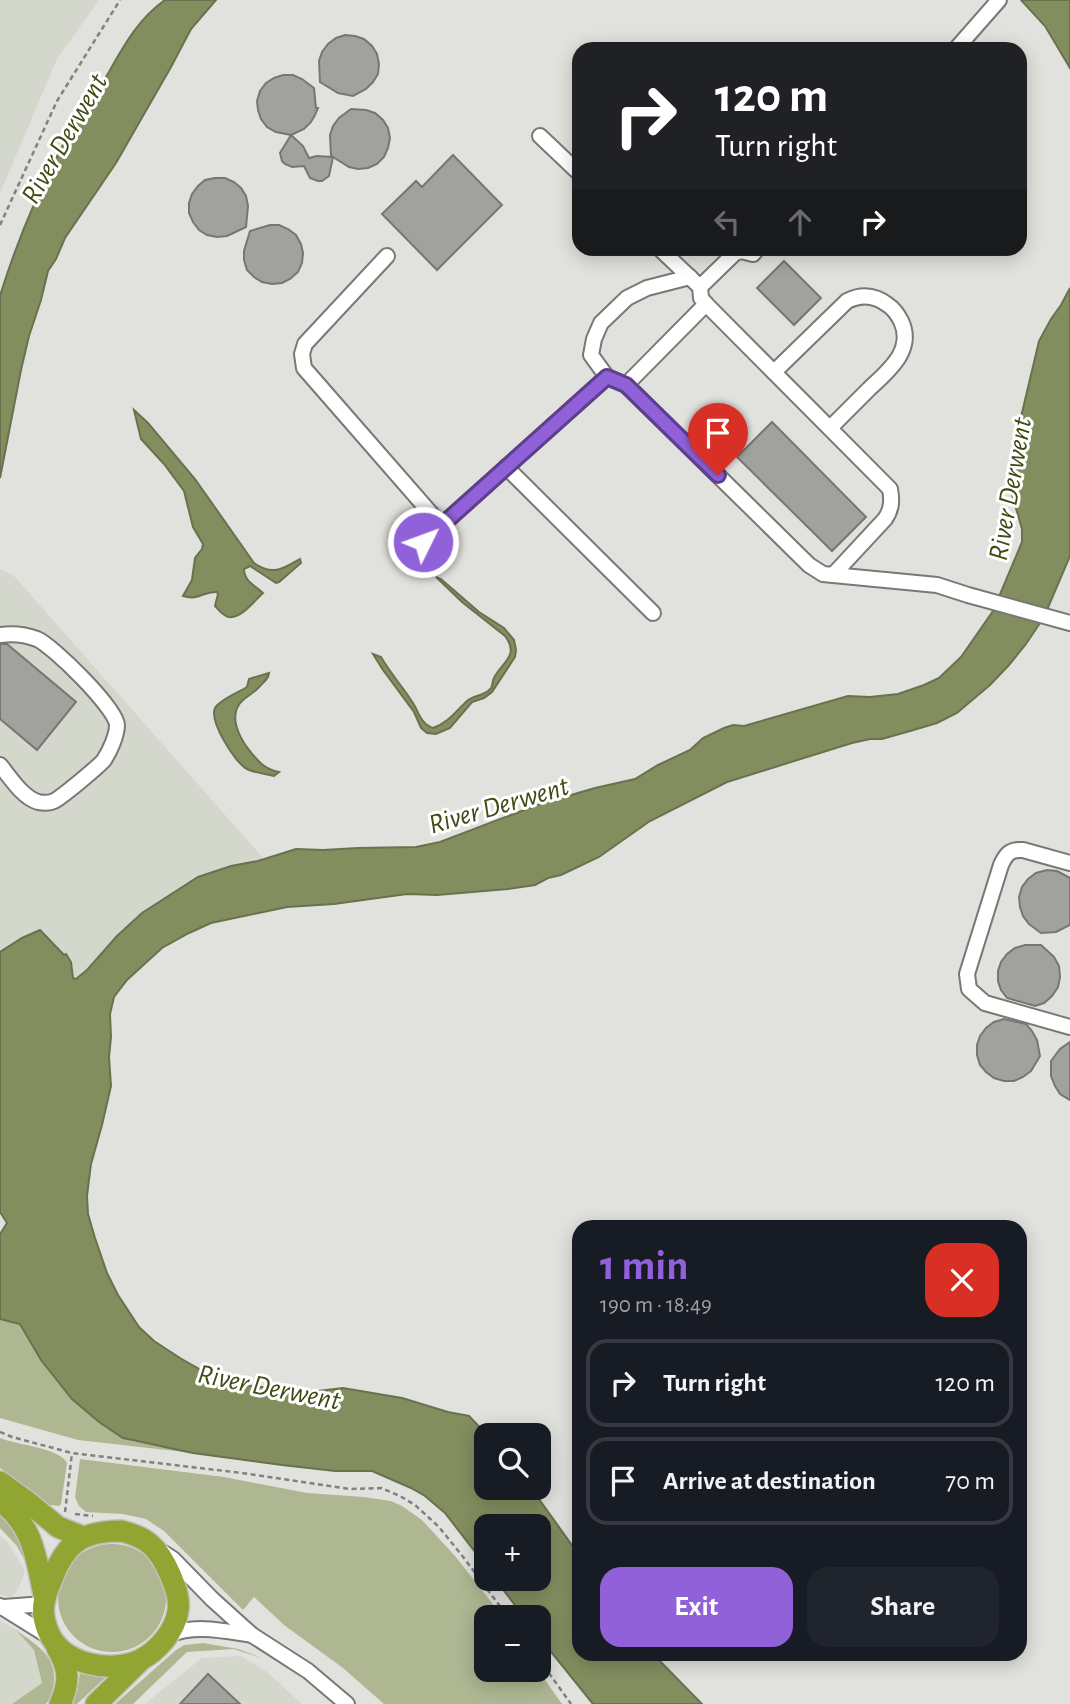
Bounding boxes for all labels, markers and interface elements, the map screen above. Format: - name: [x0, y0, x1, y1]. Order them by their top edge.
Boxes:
- water label: River Derwent: [17, 69, 114, 209]
- icon: right: [600, 70, 691, 161]
- text: 120 m: [715, 72, 828, 121]
- text: Turn right: [715, 130, 837, 162]
- icon: left: [708, 203, 746, 241]
- icon: ahead: [781, 203, 819, 241]
- icon: right: [854, 203, 892, 241]
- pin: [688, 403, 748, 475]
- icon: arrive: [699, 414, 737, 452]
- water label: River Derwent: [985, 415, 1037, 563]
- position arrow: [386, 505, 460, 579]
- water label: River Derwent: [426, 772, 573, 839]
- button: close: [925, 1243, 999, 1317]
- text: 1 min: [600, 1245, 689, 1287]
- text: 190 m · 18:49: [600, 1294, 712, 1317]
- water label: River Derwent: [195, 1360, 343, 1416]
- icon: right: [604, 1364, 642, 1402]
- text: Turn right: [663, 1370, 766, 1396]
- text: 120 m: [935, 1370, 995, 1396]
- map controls: [474, 1423, 551, 1682]
- button: search: [474, 1423, 551, 1500]
- icon: arrive: [604, 1462, 642, 1500]
- text: Arrive at destination: [663, 1468, 876, 1494]
- text: 70 m: [945, 1468, 995, 1494]
- button: +: [474, 1514, 551, 1591]
- button: Exit: [600, 1567, 793, 1647]
- button: Share: [807, 1567, 999, 1647]
- button: −: [474, 1605, 551, 1682]

